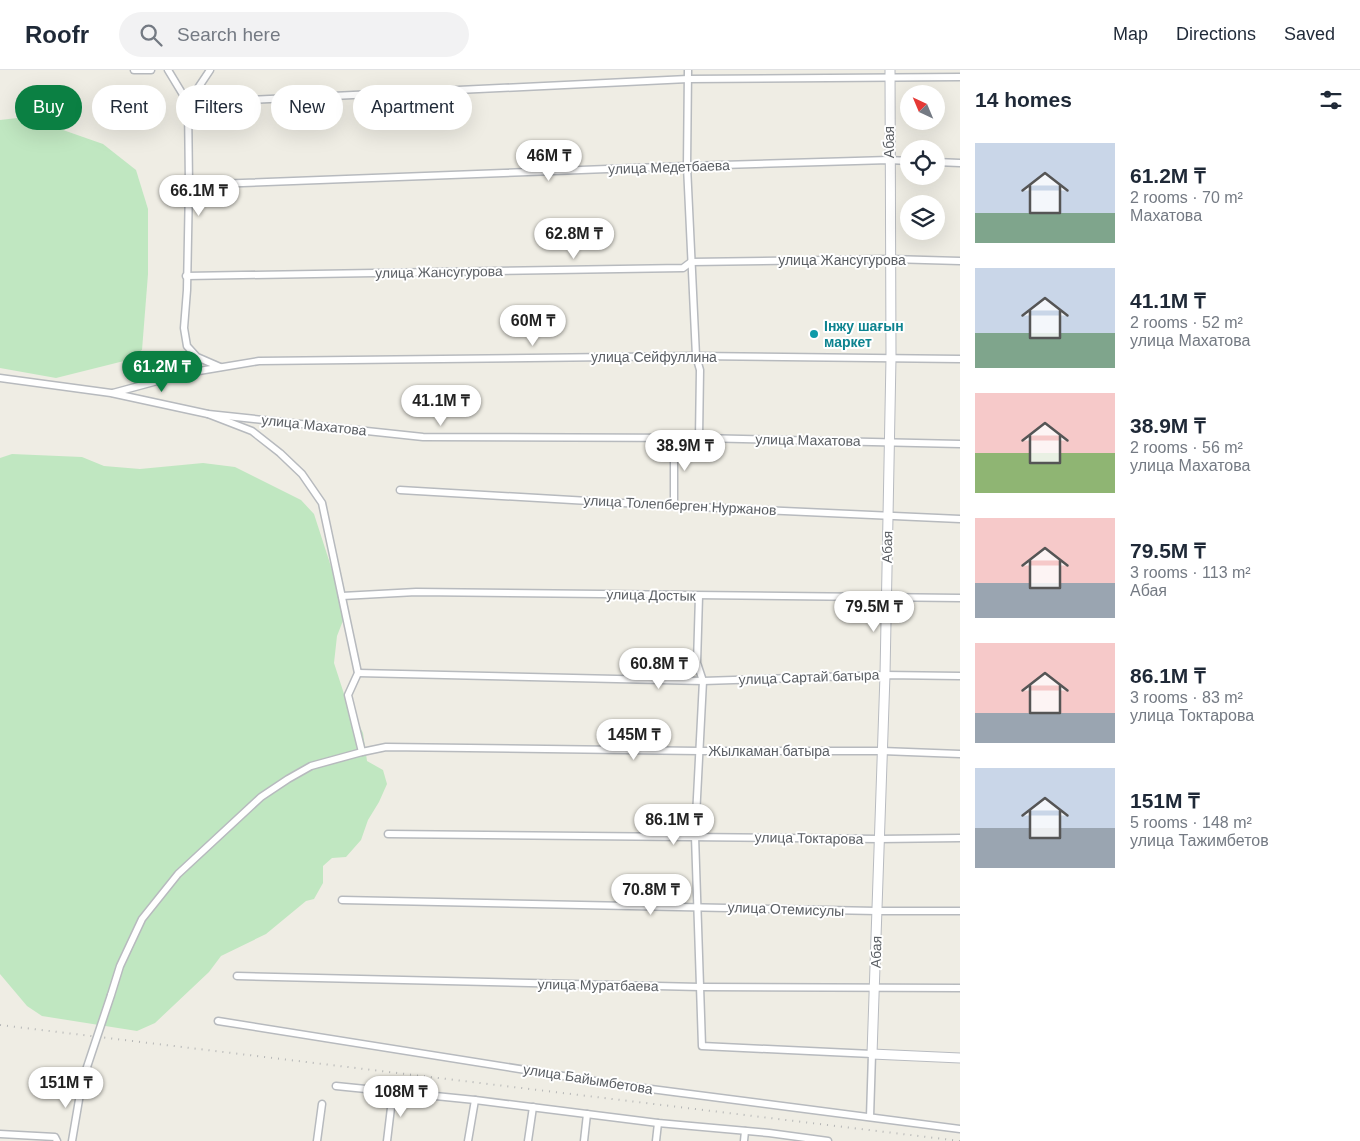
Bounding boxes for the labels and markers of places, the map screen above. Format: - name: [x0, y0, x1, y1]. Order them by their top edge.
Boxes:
- pin: 46M ₸: [514, 140, 584, 182]
- pin: 66.1M ₸: [153, 174, 245, 217]
- pin: 62.8M ₸: [528, 218, 620, 260]
- pin: 60M ₸: [498, 304, 568, 347]
- place label: Інжу шағын маркет: [824, 318, 904, 350]
- marker: Інжу шағын маркет: [808, 328, 820, 340]
- pin: 61.2M ₸: [116, 350, 208, 393]
- pin: 41.1M ₸: [395, 384, 487, 427]
- pin: 38.9M ₸: [639, 430, 731, 472]
- pin: 79.5M ₸: [828, 590, 920, 633]
- pin: 60.8M ₸: [613, 648, 705, 690]
- pin: 145M ₸: [593, 718, 675, 761]
- pin: 86.1M ₸: [628, 804, 720, 846]
- pin: 70.8M ₸: [605, 874, 697, 916]
- pin: 151M ₸: [25, 1066, 107, 1109]
- pin: 108M ₸: [360, 1076, 442, 1118]

